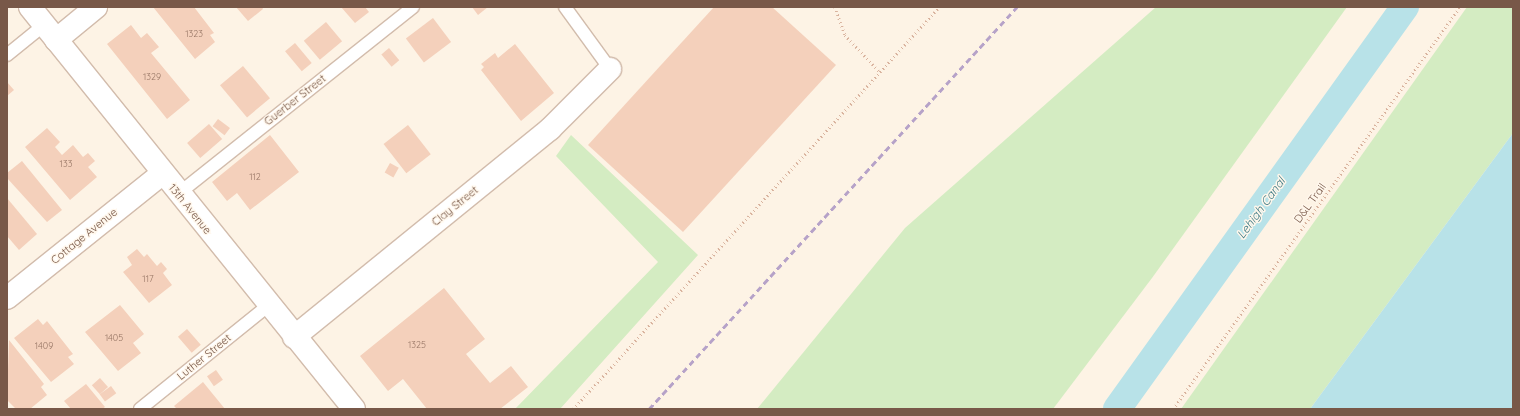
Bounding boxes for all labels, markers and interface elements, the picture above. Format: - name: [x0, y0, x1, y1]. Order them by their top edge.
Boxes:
- house number: 1323: [185, 29, 203, 39]
- house number: 1329: [143, 72, 161, 82]
- street label: Guerber Street: [262, 72, 328, 128]
- house number: 133: [60, 159, 72, 169]
- house number: 112: [249, 172, 261, 182]
- water label: Lehigh Canal: [1234, 175, 1288, 241]
- street label: 13th Avenue: [166, 181, 214, 237]
- street label: D&L Trail: [1291, 181, 1329, 225]
- street label: Clay Street: [429, 183, 481, 229]
- street label: Cottage Avenue: [48, 205, 120, 267]
- house number: 117: [142, 274, 154, 284]
- street label: Luther Street: [174, 331, 234, 383]
- house number: 1405: [105, 333, 123, 343]
- house number: 1325: [408, 340, 426, 350]
- house number: 1409: [35, 341, 53, 351]

